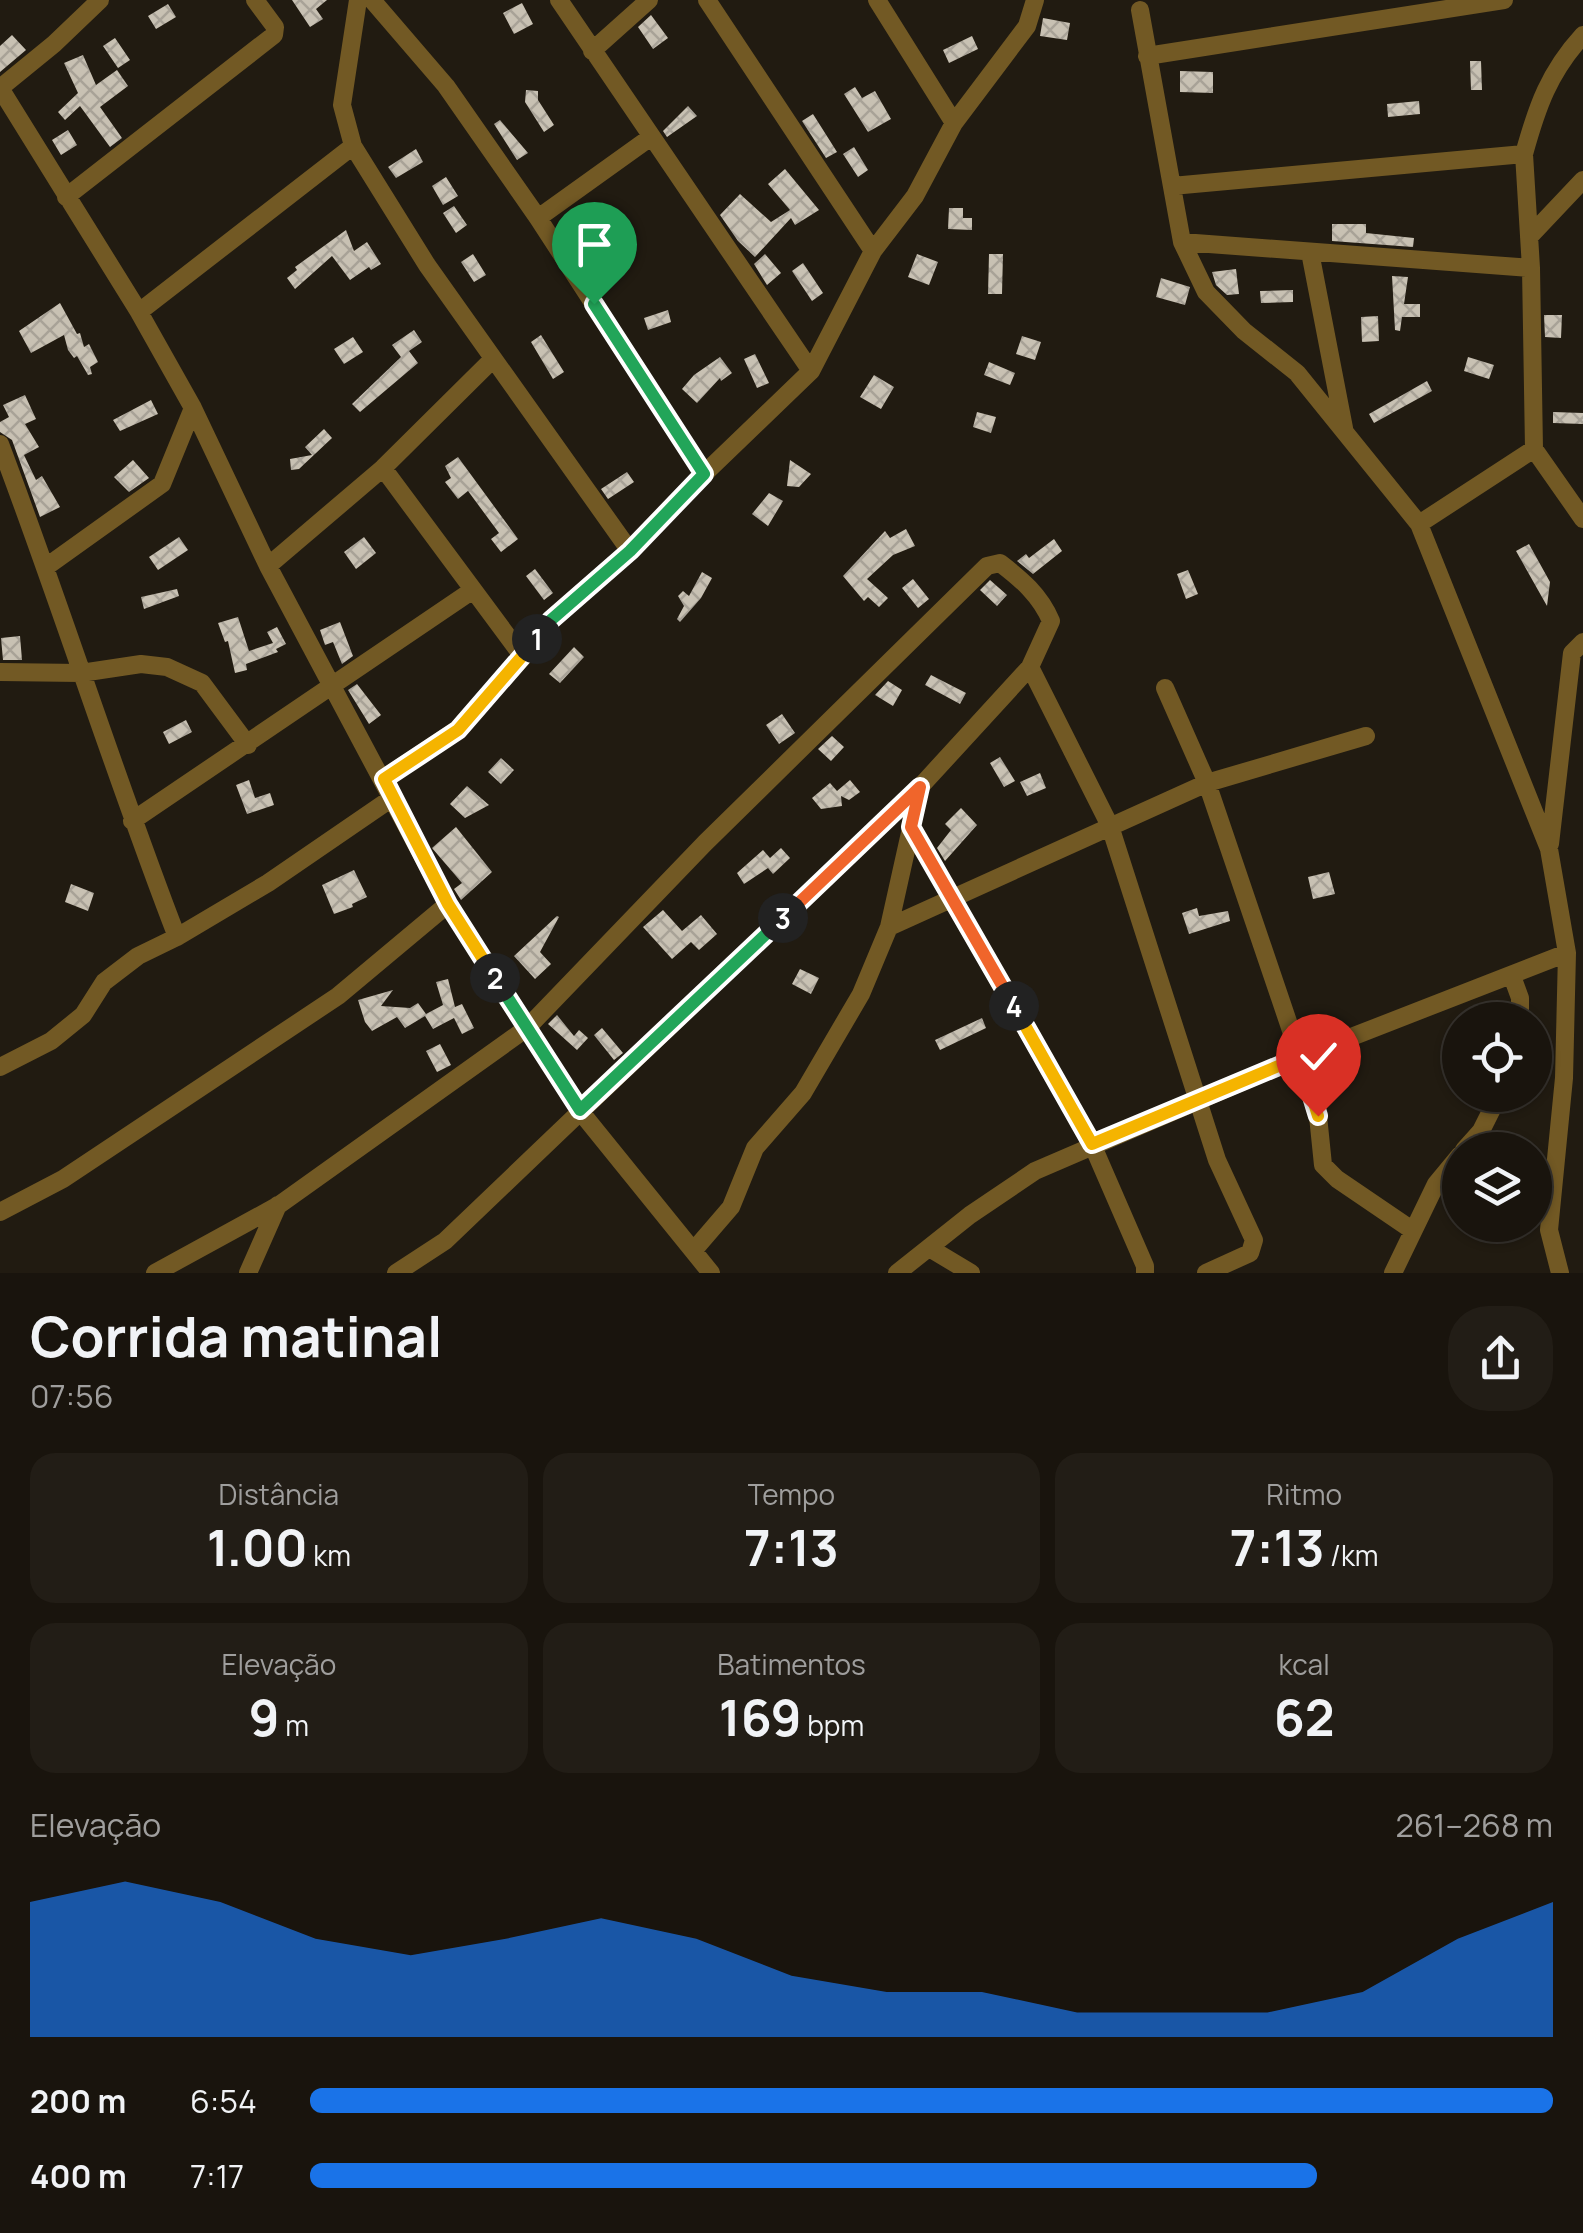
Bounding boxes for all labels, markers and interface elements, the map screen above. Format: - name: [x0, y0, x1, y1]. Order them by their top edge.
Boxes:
- pin: [552, 202, 637, 305]
- icon: arrive: [567, 217, 622, 272]
- pin: 1: [512, 614, 562, 664]
- text: 1: [531, 620, 543, 658]
- pin: 3: [758, 893, 808, 943]
- text: 3: [775, 899, 791, 937]
- pin: 2: [470, 953, 520, 1003]
- text: 2: [487, 959, 503, 997]
- pin: 4: [989, 981, 1039, 1031]
- text: 4: [1005, 987, 1023, 1025]
- map controls: [1442, 1002, 1552, 1242]
- button: locate: [1442, 1002, 1552, 1112]
- pin: [1276, 1014, 1361, 1117]
- icon: check: [1291, 1029, 1346, 1084]
- button: layers: [1442, 1132, 1552, 1242]
- text: Corrida matinal: [30, 1298, 442, 1374]
- button: share: [1448, 1306, 1553, 1411]
- text: 07:56: [30, 1374, 114, 1418]
- text: Distância: [219, 1475, 339, 1513]
- text: Tempo: [748, 1475, 835, 1513]
- text: Ritmo: [1266, 1475, 1342, 1513]
- text: 1.00: [207, 1513, 308, 1581]
- text: 7:13: [744, 1513, 839, 1581]
- text: 7:13: [1230, 1513, 1325, 1581]
- text: km: [308, 1536, 351, 1574]
- text: /km: [1325, 1536, 1379, 1574]
- text: Elevação: [221, 1645, 336, 1683]
- text: Batimentos: [717, 1645, 866, 1683]
- text: kcal: [1279, 1645, 1330, 1683]
- text: 9: [249, 1683, 280, 1751]
- text: 169: [719, 1683, 802, 1751]
- text: 62: [1274, 1683, 1335, 1751]
- text: m: [280, 1706, 309, 1744]
- text: bpm: [802, 1706, 864, 1744]
- text: Elevação: [30, 1803, 161, 1847]
- text: 261–268 m: [1395, 1803, 1553, 1847]
- text: 200 m: [30, 2079, 126, 2123]
- text: 6:54: [190, 2079, 257, 2123]
- text: 400 m: [30, 2154, 127, 2198]
- text: 7:17: [190, 2154, 244, 2198]

